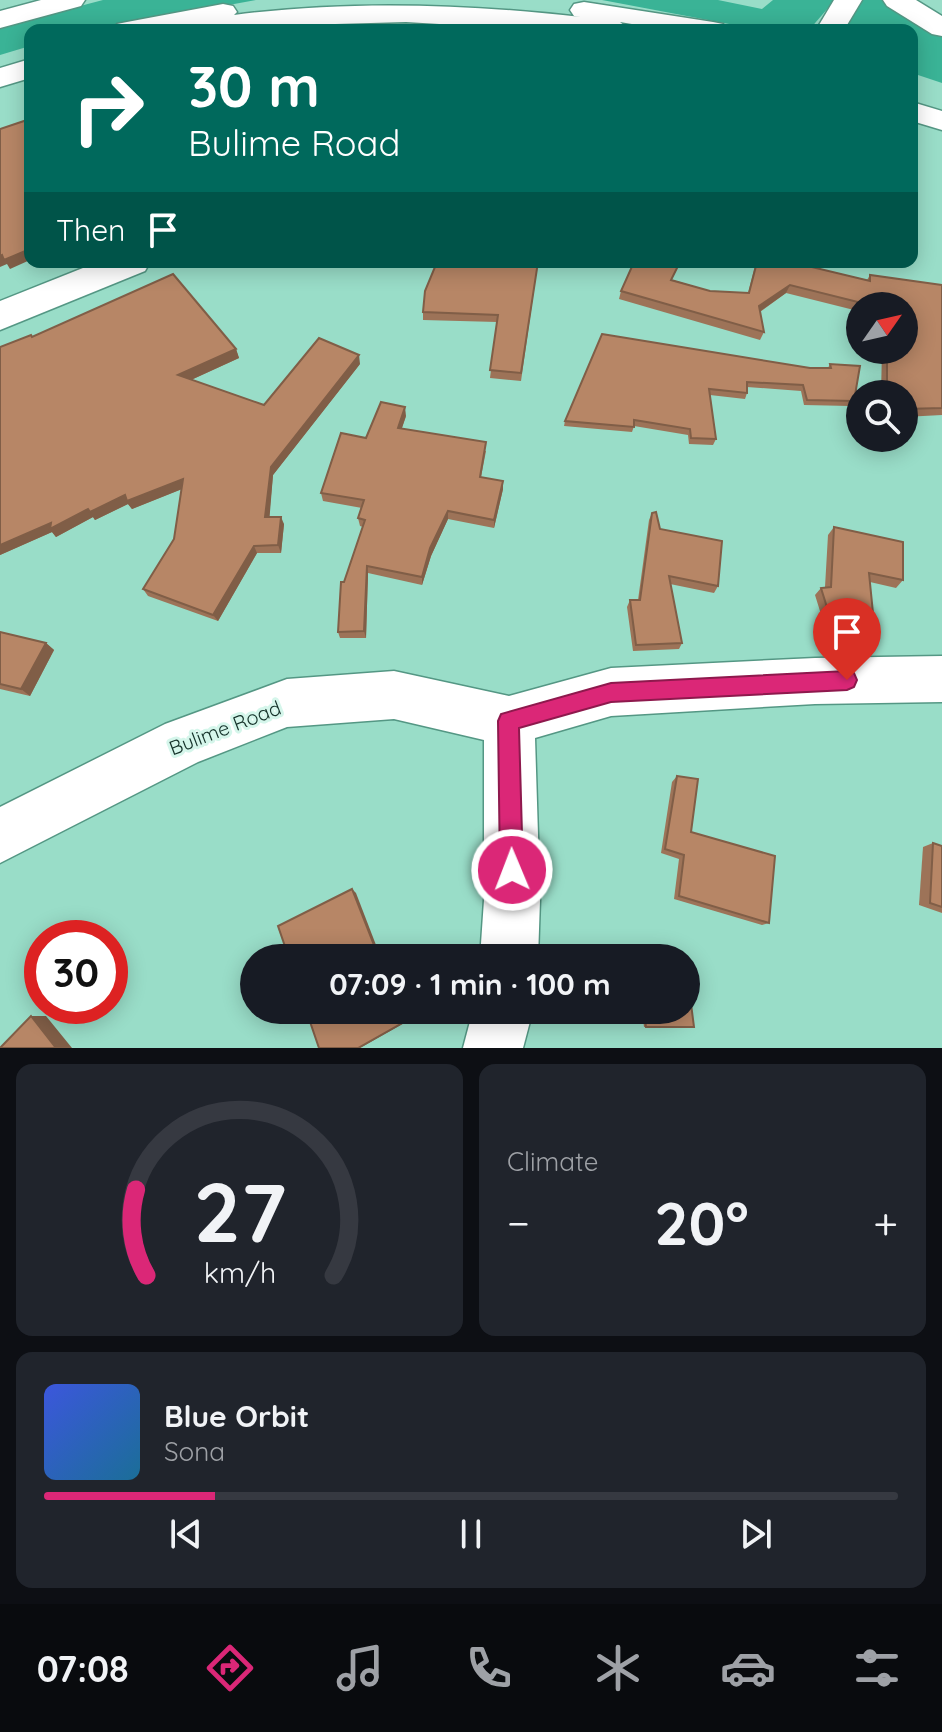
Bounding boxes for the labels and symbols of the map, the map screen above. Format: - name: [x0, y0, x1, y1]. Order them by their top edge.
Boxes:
- north arrow: [846, 292, 918, 364]
- pin: [813, 598, 881, 680]
- street label: Bulime Road: [165, 695, 284, 760]
- position arrow: [470, 828, 554, 912]
- speed limit sign: 30: [24, 920, 128, 1024]

